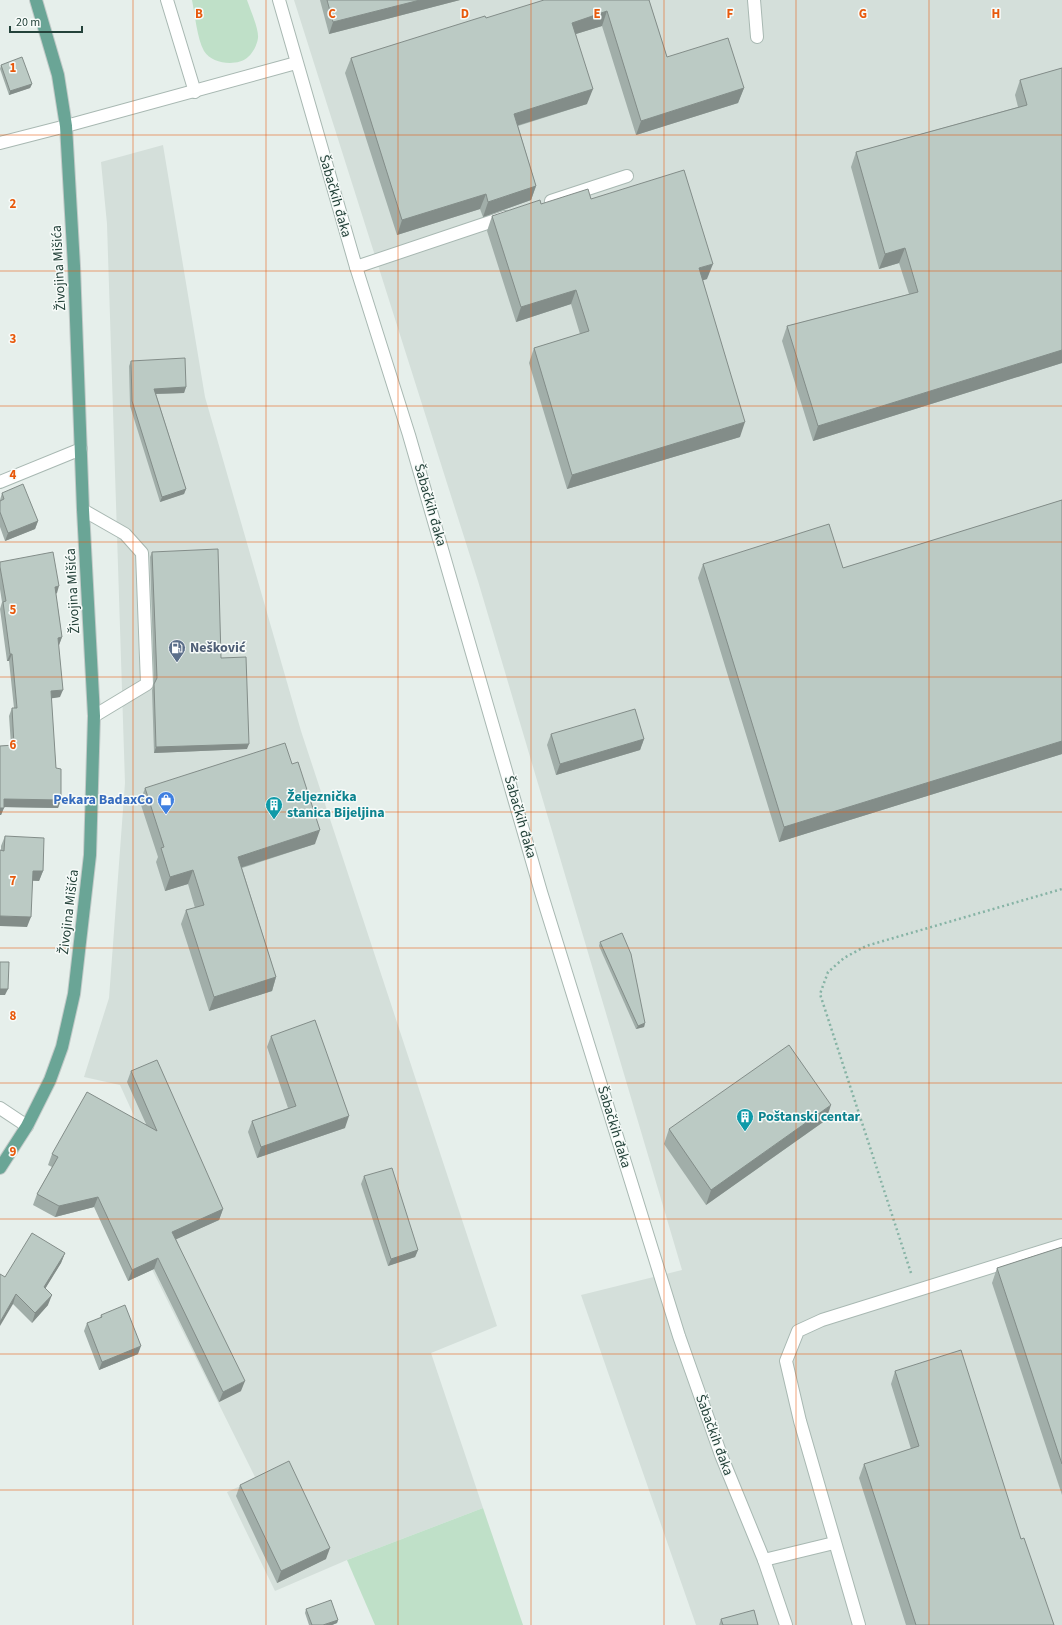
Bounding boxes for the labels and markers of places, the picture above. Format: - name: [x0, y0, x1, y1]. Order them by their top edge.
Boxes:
- fuel station icon: Nešković: [167, 638, 187, 663]
- place label: Nešković: [190, 638, 246, 658]
- place label: Željeznička stanica Bijeljina: [287, 787, 385, 823]
- place label: Pekara BadaxCo: [53, 790, 153, 810]
- shop icon: Pekara BadaxCo: [156, 790, 176, 815]
- building icon: Željeznička stanica Bijeljina: [264, 795, 284, 820]
- building icon: Poštanski centar: [735, 1107, 755, 1132]
- place label: Poštanski centar: [758, 1107, 861, 1127]

